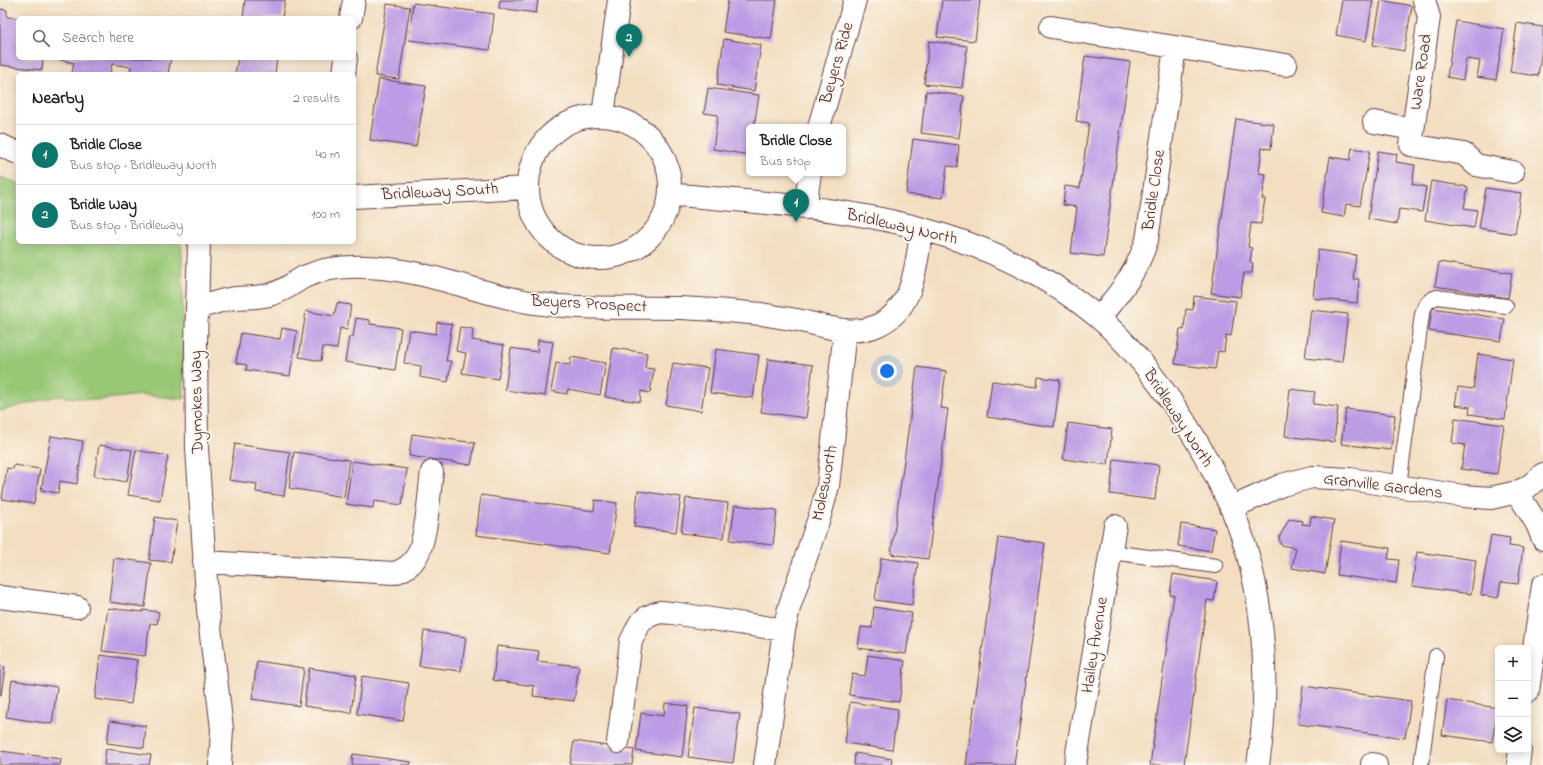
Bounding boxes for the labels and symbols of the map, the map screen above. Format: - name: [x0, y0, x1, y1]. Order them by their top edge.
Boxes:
- street label: Beyers Ride: [813, 19, 862, 108]
- pin: 2: [616, 24, 642, 57]
- street label: Ware Road: [1403, 32, 1439, 112]
- street label: Bridle Close: [1136, 148, 1172, 233]
- street label: Bridleway South: [380, 176, 499, 209]
- pin: 1: [783, 189, 809, 222]
- street label: Bridleway North: [843, 202, 960, 253]
- street label: Beyers Prospect: [529, 288, 648, 321]
- street label: Dymokes Way: [184, 350, 211, 455]
- your location: [877, 361, 897, 381]
- street label: Bridleway North: [1135, 363, 1219, 473]
- street label: Molesworth: [805, 443, 845, 523]
- street label: Granville Gardens: [1322, 466, 1444, 506]
- street label: Hailey Avenue: [1075, 595, 1116, 695]

